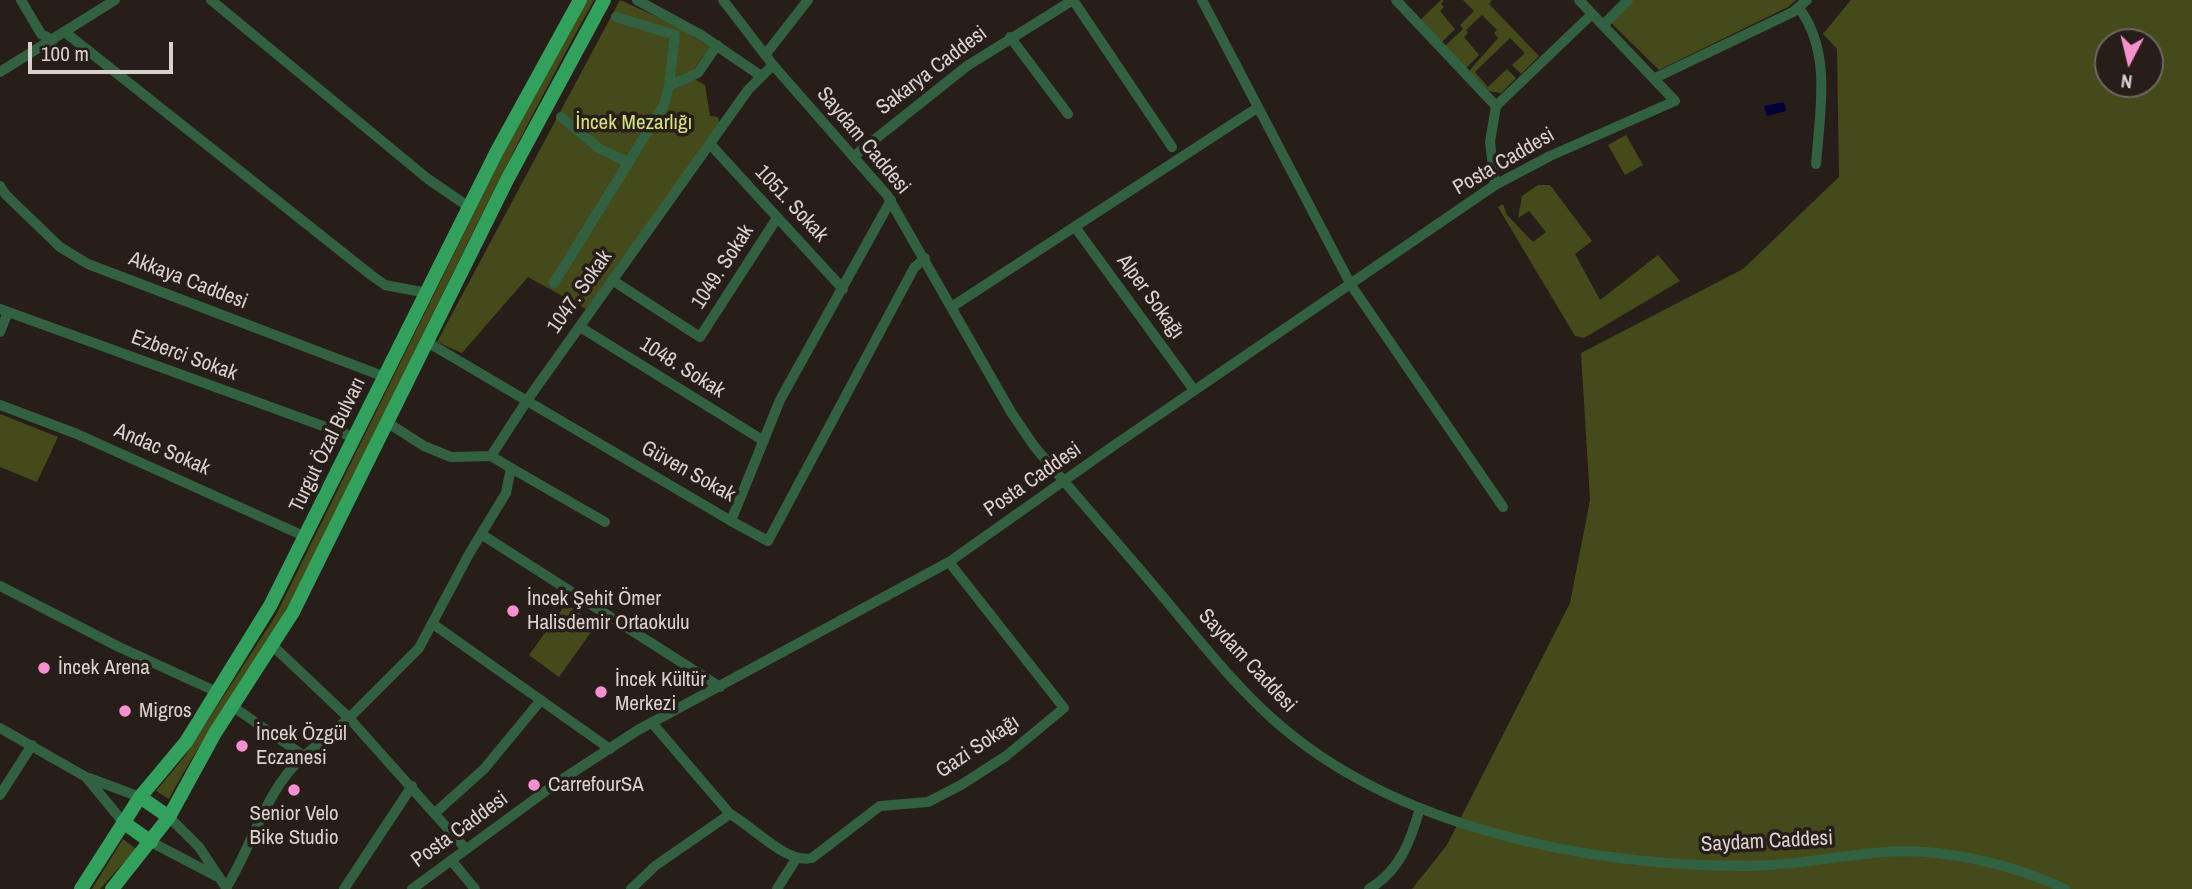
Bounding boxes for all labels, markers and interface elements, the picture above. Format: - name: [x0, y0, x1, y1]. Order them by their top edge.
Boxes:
- street label: Sakarya Caddesi: [872, 21, 992, 121]
- scale bar: [32, 28, 177, 72]
- north arrow: [2094, 28, 2164, 98]
- text: 100 m: [41, 39, 89, 68]
- text: N: [2120, 68, 2134, 95]
- street label: Saydam Caddesi: [811, 82, 915, 200]
- park label: İncek Mezarlığı: [576, 110, 692, 136]
- street label: Posta Caddesi: [1449, 123, 1559, 201]
- street label: 1051. Sokak: [749, 160, 833, 248]
- street label: 1049. Sokak: [686, 220, 760, 314]
- street label: 1047. Sokak: [542, 246, 618, 338]
- street label: Akkaya Caddesi: [125, 247, 251, 315]
- street label: Alper Sokağı: [1111, 250, 1189, 344]
- street label: Ezberci Sokak: [128, 325, 240, 387]
- street label: 1048. Sokak: [635, 332, 729, 404]
- street label: Turgut Özal Bulvarı: [284, 373, 372, 517]
- street label: Andac Sokak: [110, 419, 214, 481]
- street label: Güven Sokak: [637, 436, 739, 508]
- street label: Posta Caddesi: [980, 437, 1086, 523]
- place label: İncek Şehit Ömer Halisdemir Ortaokulu: [527, 586, 690, 636]
- marker: İncek Şehit Ömer Halisdemir Ortaokulu: [505, 603, 521, 619]
- street label: Saydam Caddesi: [1193, 604, 1301, 718]
- place label: İncek Arena: [58, 655, 150, 681]
- marker: İncek Arena: [36, 660, 52, 676]
- place label: İncek Kültür Merkezi: [615, 667, 706, 717]
- marker: İncek Kültür Merkezi: [593, 684, 609, 700]
- place label: Migros: [139, 698, 192, 724]
- marker: Migros: [117, 703, 133, 719]
- street label: Gazi Sokağı: [932, 710, 1024, 784]
- place label: İncek Özgül Eczanesi: [256, 721, 347, 771]
- marker: İncek Özgül Eczanesi: [234, 738, 250, 754]
- place label: CarrefourSA: [548, 772, 644, 798]
- marker: CarrefourSA: [526, 777, 542, 793]
- marker: Senior Velo Bike Studio: [286, 782, 302, 798]
- street label: Posta Caddesi: [407, 787, 513, 873]
- place label: Senior Velo Bike Studio: [249, 801, 339, 851]
- street label: Saydam Caddesi: [1700, 826, 1834, 858]

